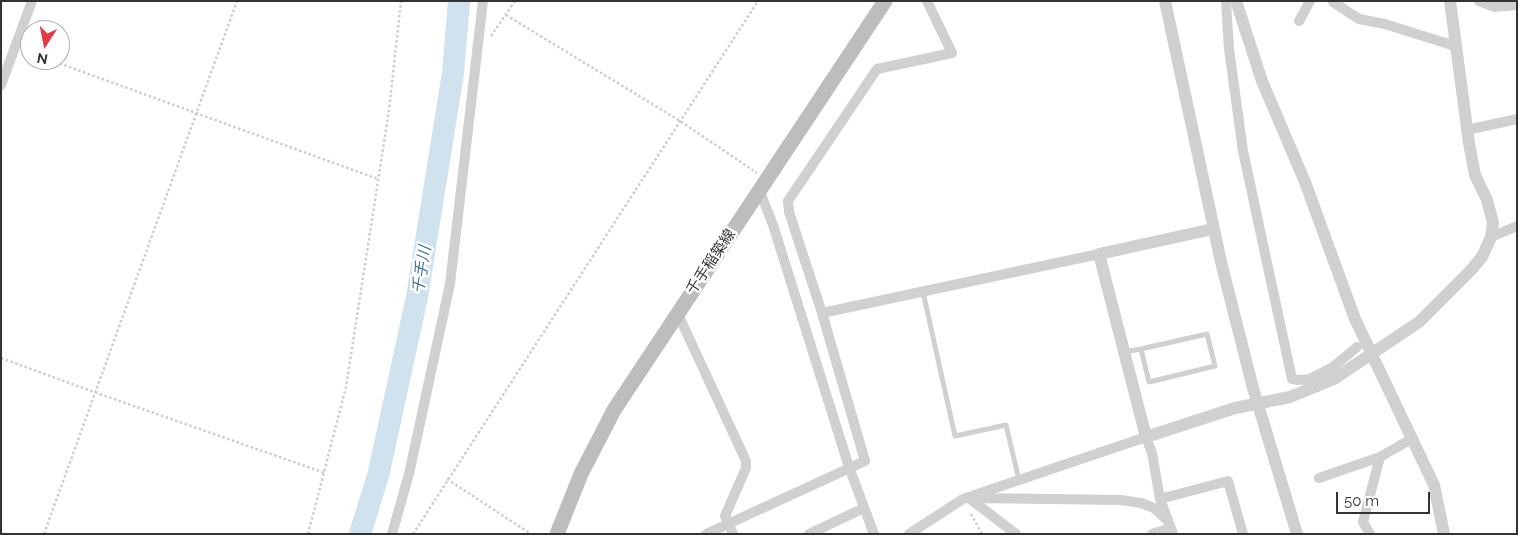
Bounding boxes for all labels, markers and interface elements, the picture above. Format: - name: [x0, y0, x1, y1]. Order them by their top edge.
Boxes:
- north arrow: [20, 20, 70, 70]
- text: N: [36, 50, 49, 68]
- street label: 千手稲築線: [683, 226, 739, 298]
- water label: 千手川: [409, 245, 435, 295]
- scale bar: [1338, 482, 1432, 514]
- text: 50 m: [1344, 492, 1379, 510]

